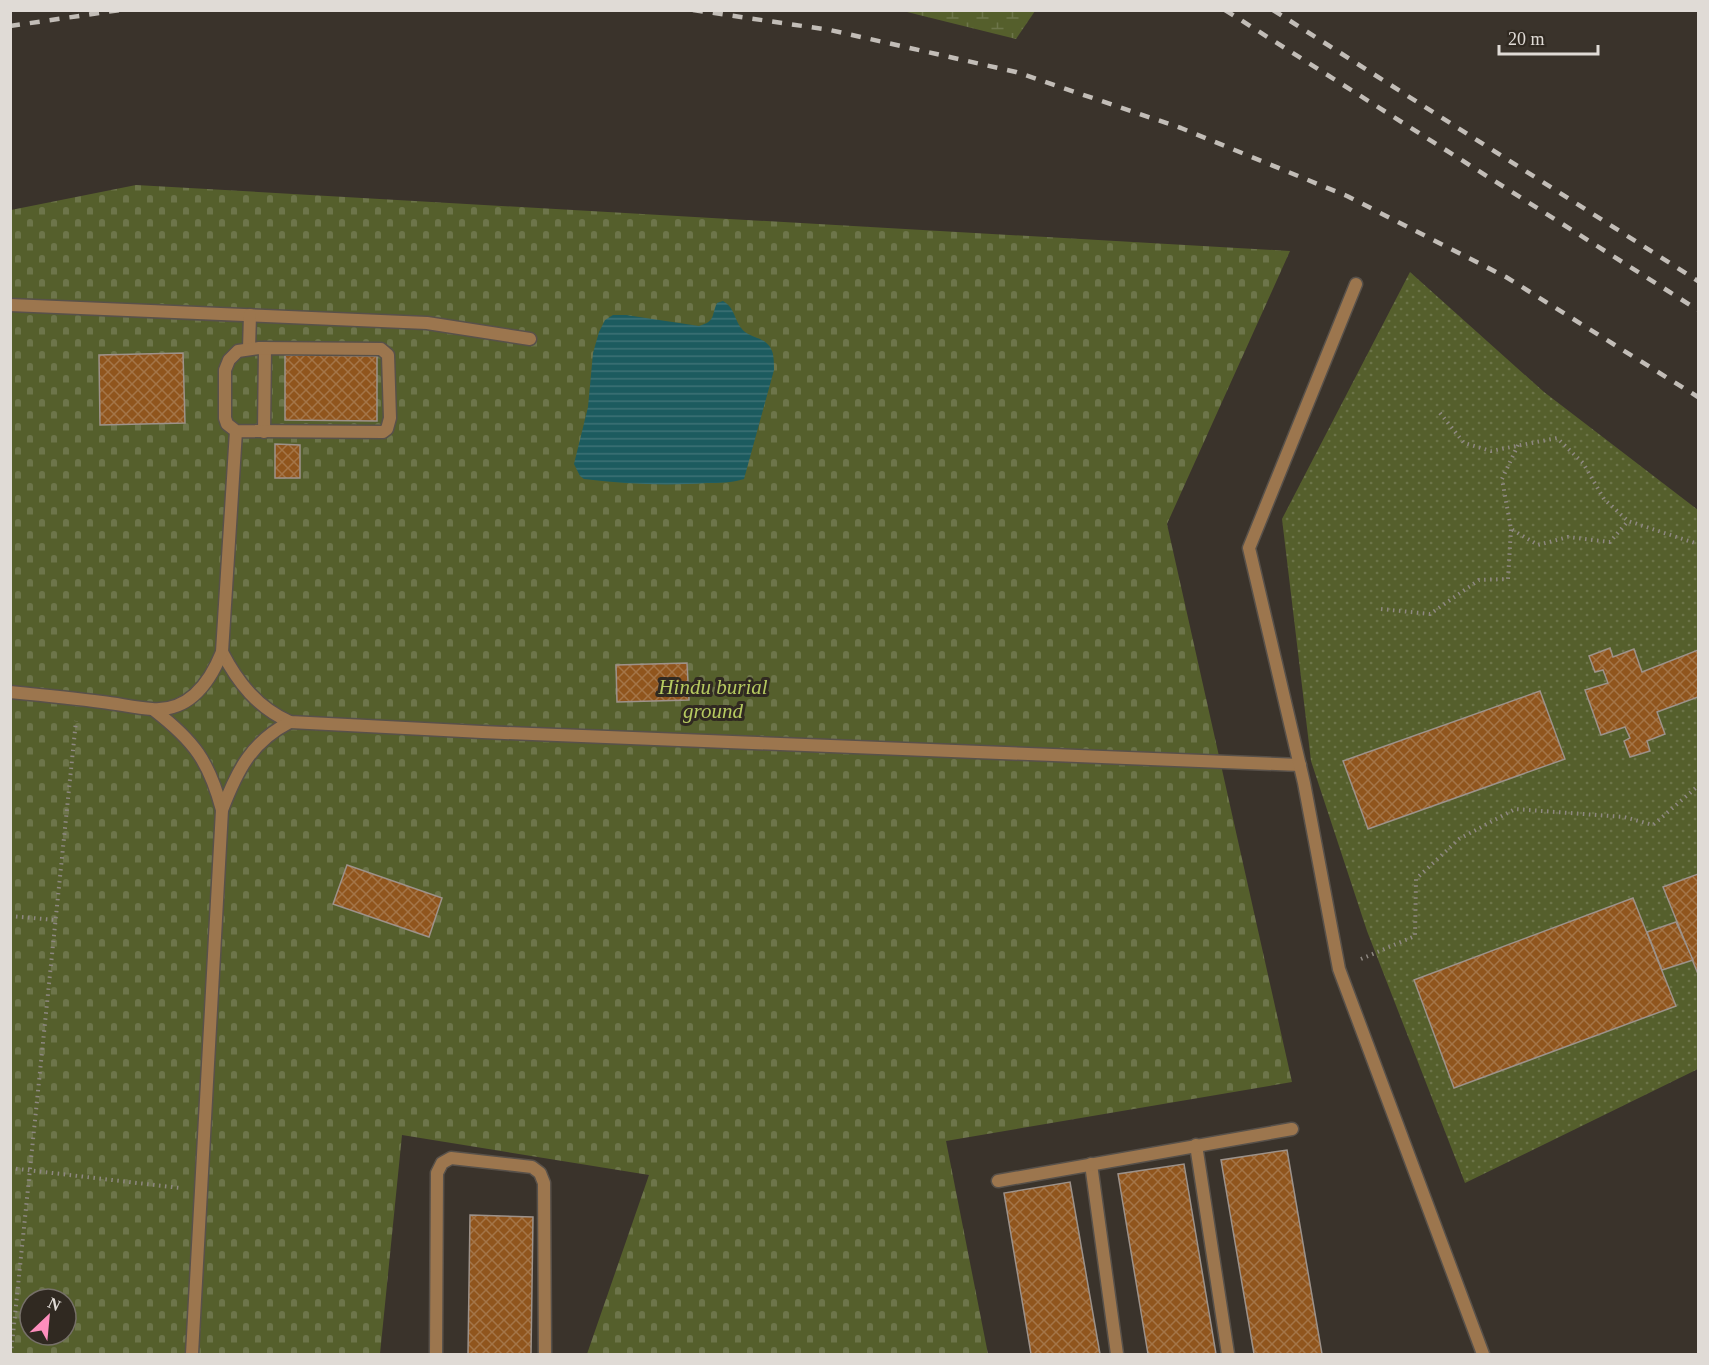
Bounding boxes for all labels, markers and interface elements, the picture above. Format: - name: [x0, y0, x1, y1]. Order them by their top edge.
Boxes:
- scale bar: [1499, 18, 1598, 56]
- text: 20 m: [1508, 29, 1545, 49]
- park label: Hindu burial ground: [657, 675, 768, 723]
- north arrow: [18, 1287, 78, 1347]
- text: N: [45, 1294, 64, 1314]

